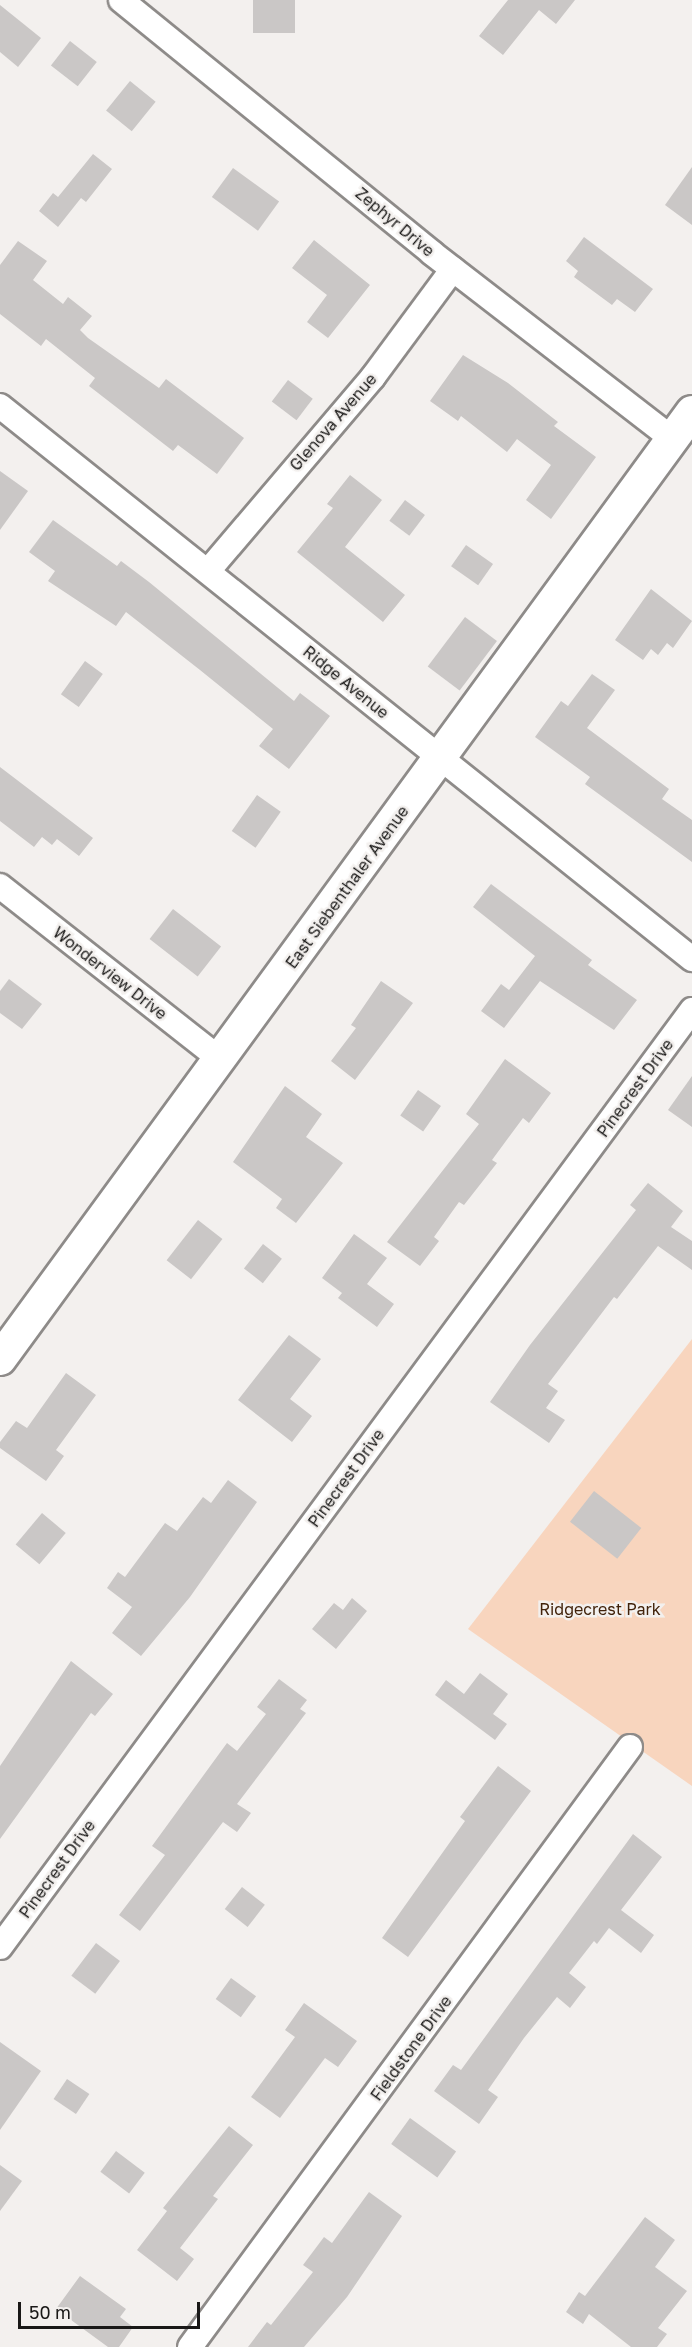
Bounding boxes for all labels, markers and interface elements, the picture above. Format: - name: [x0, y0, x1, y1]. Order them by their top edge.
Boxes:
- street label: Zephyr Drive: [352, 184, 438, 260]
- street label: Glenova Avenue: [286, 369, 380, 475]
- street label: Ridge Avenue: [299, 642, 393, 722]
- street label: East Siebenthaler Avenue: [282, 802, 412, 972]
- street label: Wonderview Drive: [49, 923, 171, 1023]
- street label: Pinecrest Drive: [593, 1035, 677, 1141]
- street label: Pinecrest Drive: [304, 1425, 388, 1531]
- park label: Ridgecrest Park: [539, 1599, 661, 1619]
- street label: Pinecrest Drive: [15, 1816, 99, 1922]
- street label: Fieldstone Drive: [366, 1992, 456, 2104]
- scale bar: [21, 2290, 202, 2328]
- text: 50 m: [29, 2301, 71, 2323]

